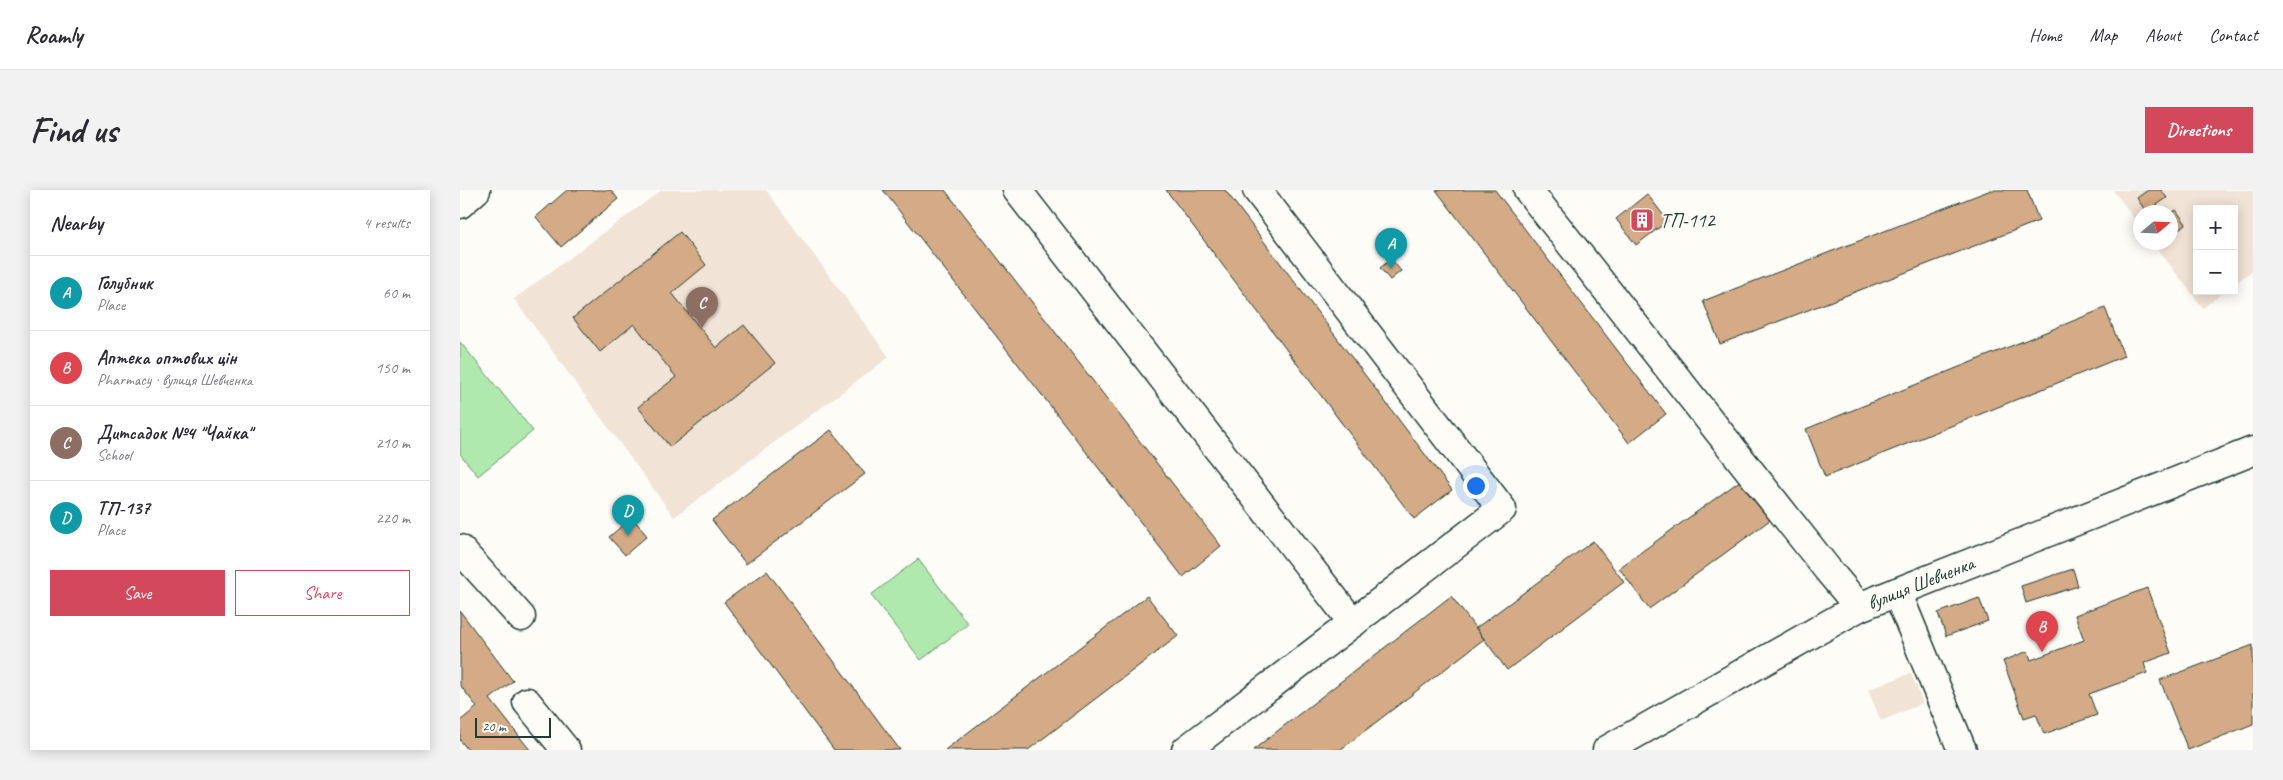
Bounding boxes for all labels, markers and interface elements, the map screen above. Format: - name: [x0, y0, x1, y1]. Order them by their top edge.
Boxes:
- text: Roamly: [25, 20, 82, 50]
- text: Home: [2029, 24, 2062, 46]
- text: Map: [2090, 24, 2117, 46]
- text: About: [2145, 24, 2181, 46]
- text: Contact: [2209, 24, 2258, 46]
- button: Directions: [2145, 107, 2253, 153]
- text: Find us: [30, 108, 117, 153]
- north arrow: [2133, 205, 2178, 250]
- map controls: [2193, 205, 2238, 295]
- button: +: [2193, 205, 2238, 250]
- building icon: ТП-112: [1629, 207, 1655, 233]
- place label: ТП-112: [1660, 208, 1717, 233]
- text: Nearby: [50, 210, 103, 236]
- text: 4 results: [363, 213, 410, 233]
- pin: A: [1375, 228, 1407, 269]
- button: −: [2193, 250, 2238, 295]
- text: Голубник: [97, 271, 152, 295]
- text: A: [62, 283, 70, 303]
- text: 60 m: [383, 283, 410, 303]
- pin: C: [686, 287, 718, 328]
- text: Place: [97, 295, 125, 315]
- text: Аптека оптових цін: [97, 346, 237, 370]
- text: B: [62, 358, 70, 378]
- text: 150 m: [376, 358, 410, 378]
- text: Pharmacy · вулиця Шевченка: [97, 370, 252, 390]
- text: Дитсадок №4 "Чайка": [97, 421, 252, 445]
- text: C: [62, 433, 70, 453]
- text: 210 m: [376, 433, 410, 453]
- text: School: [97, 445, 131, 465]
- your location: [1463, 473, 1489, 499]
- pin: D: [612, 495, 644, 536]
- text: ТП-137: [97, 496, 150, 520]
- text: D: [61, 508, 71, 528]
- text: 220 m: [376, 508, 410, 528]
- text: Place: [97, 520, 125, 540]
- street label: вулиця Шевченка: [1863, 550, 1979, 615]
- button: Save: [50, 570, 225, 616]
- button: Share: [235, 570, 410, 616]
- pin: B: [2026, 611, 2058, 652]
- scale bar: [475, 715, 551, 738]
- text: 20 m: [482, 718, 506, 735]

